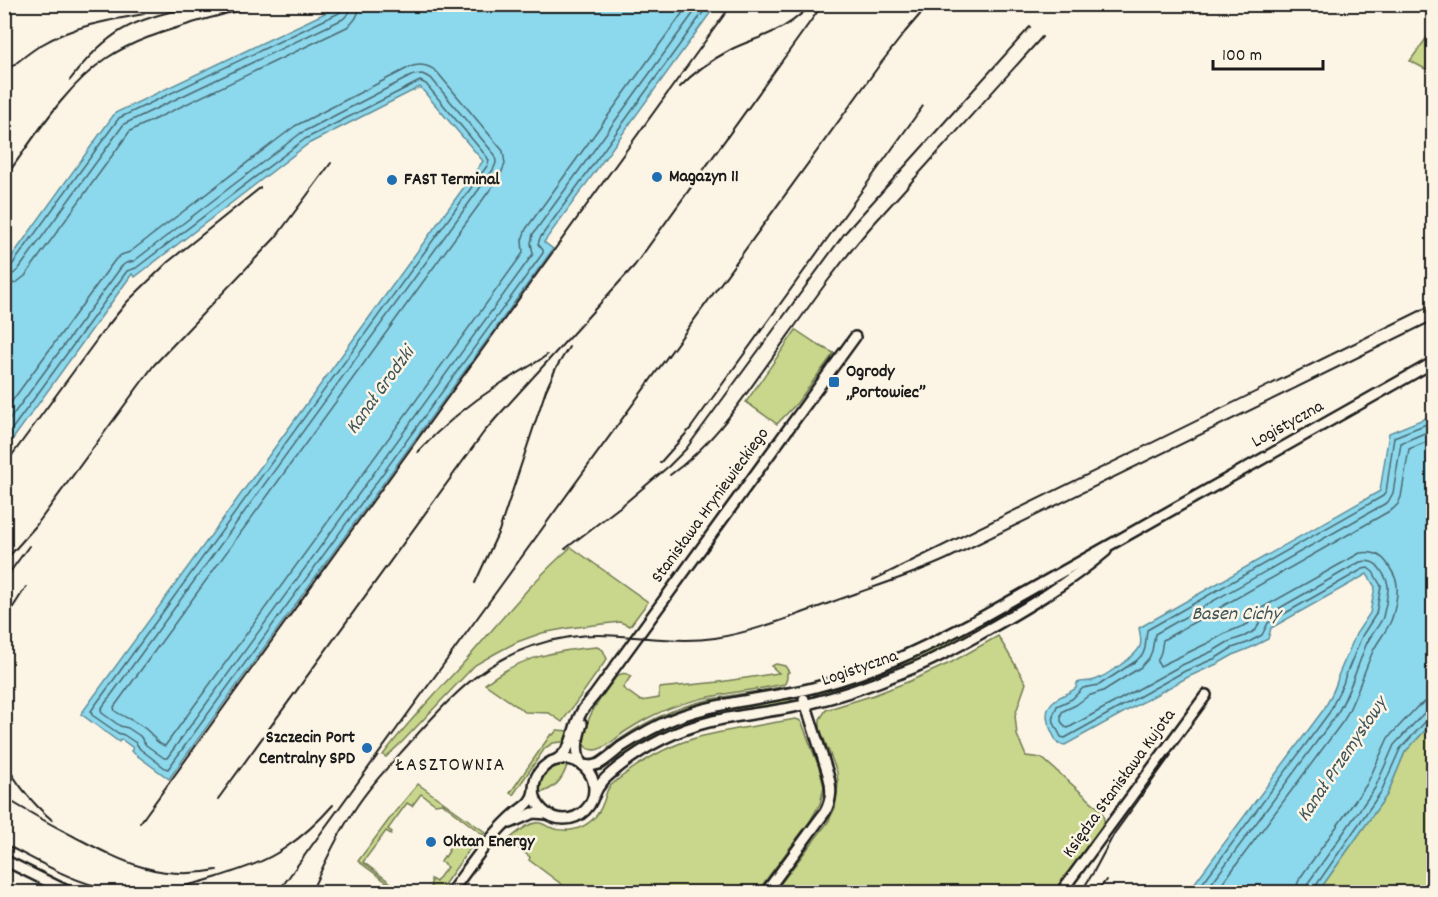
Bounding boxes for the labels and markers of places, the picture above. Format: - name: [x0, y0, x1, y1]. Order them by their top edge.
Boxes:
- place label: Magazyn 11: [669, 165, 739, 190]
- place label: FAST Terminal: [404, 168, 500, 193]
- marker: Magazyn 11: [650, 170, 664, 184]
- marker: FAST Terminal: [385, 173, 399, 187]
- place label: Ogrody „Portowiec”: [846, 360, 926, 406]
- marker: Ogrody „Portowiec”: [827, 375, 841, 389]
- place label: Szczecin Port Centralny SPD: [259, 726, 356, 772]
- marker: Szczecin Port Centralny SPD: [360, 741, 374, 755]
- place label: Oktan Energy: [443, 830, 535, 855]
- marker: Oktan Energy: [424, 835, 438, 849]

